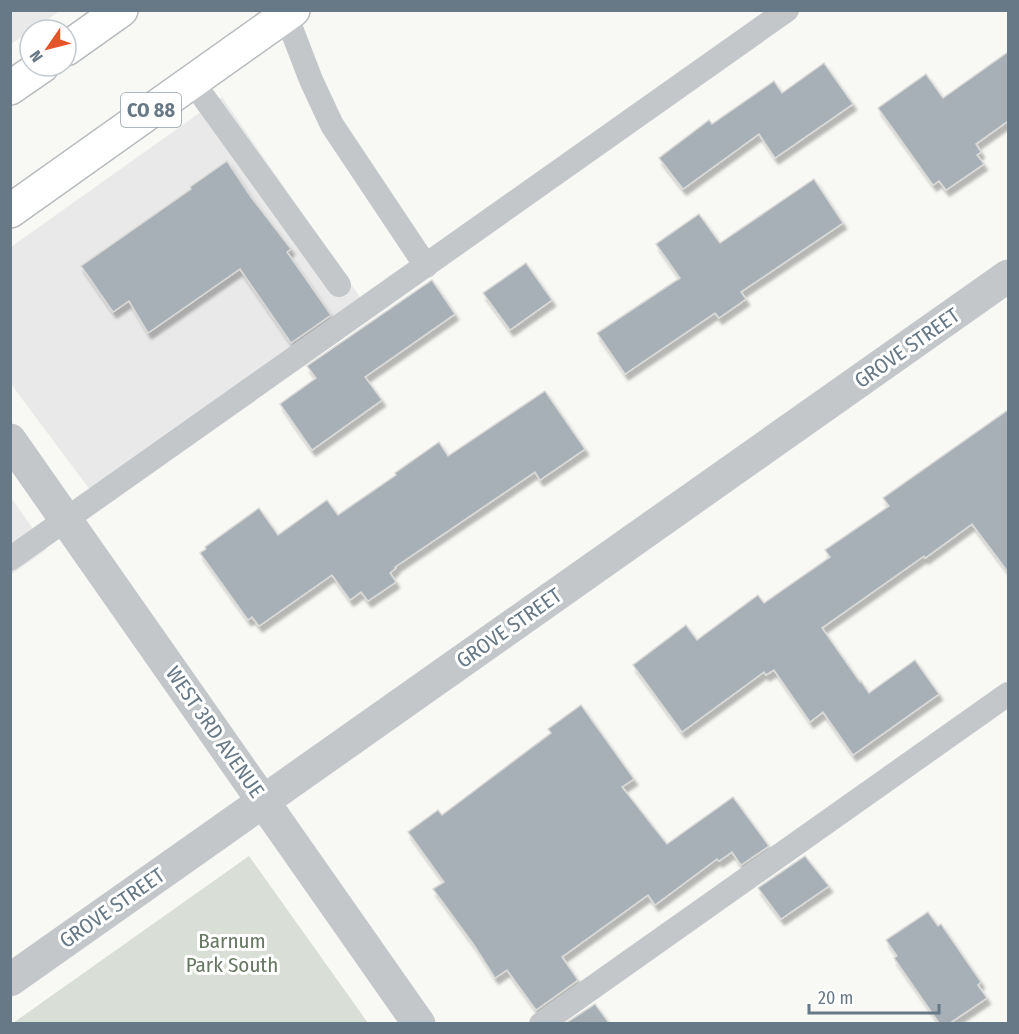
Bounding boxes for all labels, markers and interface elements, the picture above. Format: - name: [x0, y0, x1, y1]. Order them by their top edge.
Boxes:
- north arrow: [18, 18, 78, 78]
- text: N: [26, 47, 47, 66]
- road number: CO 88: [121, 93, 181, 127]
- street label: GROVE STREET: [849, 302, 965, 394]
- street label: GROVE STREET: [451, 582, 567, 674]
- street label: WEST 3RD AVENUE: [160, 661, 270, 803]
- street label: GROVE STREET: [54, 862, 170, 954]
- park label: Barnum Park South: [186, 928, 278, 978]
- scale bar: [809, 977, 940, 1015]
- text: 20 m: [818, 987, 853, 1009]

